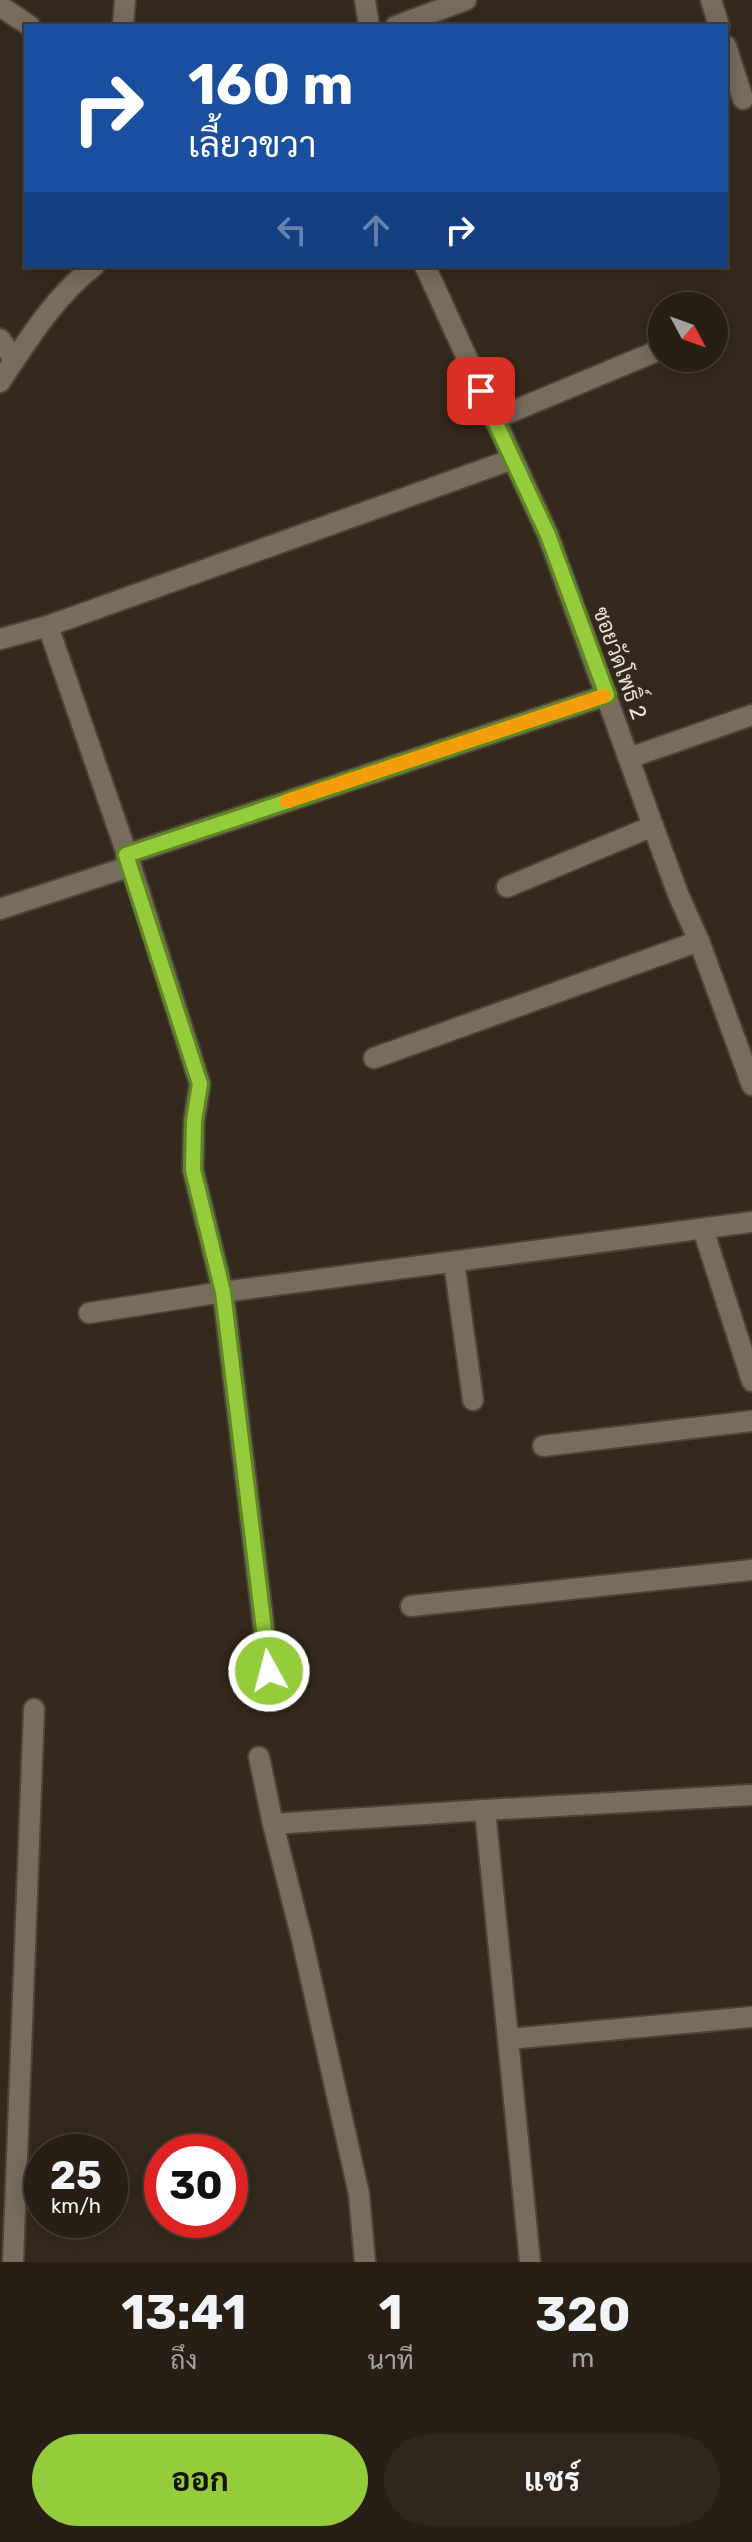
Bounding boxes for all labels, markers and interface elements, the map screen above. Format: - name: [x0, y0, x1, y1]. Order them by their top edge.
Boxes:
- text: 160 m: [188, 52, 354, 118]
- icon: right: [56, 56, 160, 160]
- text: เลี้ยวขวา: [188, 123, 316, 166]
- icon: left: [270, 208, 314, 252]
- icon: ahead: [354, 208, 398, 252]
- icon: right: [438, 208, 482, 252]
- north arrow: [648, 292, 728, 372]
- map controls: [648, 292, 728, 372]
- pin: [447, 357, 515, 425]
- icon: arrive: [459, 369, 503, 413]
- street label: ซอยวัดโพธิ์ 2: [587, 601, 658, 723]
- position arrow: [227, 1629, 311, 1713]
- speed limit sign: 30: [144, 2134, 248, 2238]
- text: 25: [50, 2152, 102, 2199]
- text: km/h: [51, 2194, 101, 2218]
- text: 13:41: [121, 2284, 246, 2341]
- text: 1: [379, 2284, 403, 2341]
- text: 320: [535, 2286, 631, 2343]
- text: m: [571, 2343, 594, 2374]
- text: ถึง: [170, 2345, 197, 2376]
- text: นาที: [368, 2345, 414, 2376]
- button: ออก: [32, 2434, 368, 2526]
- button: แชร์: [384, 2434, 720, 2526]

